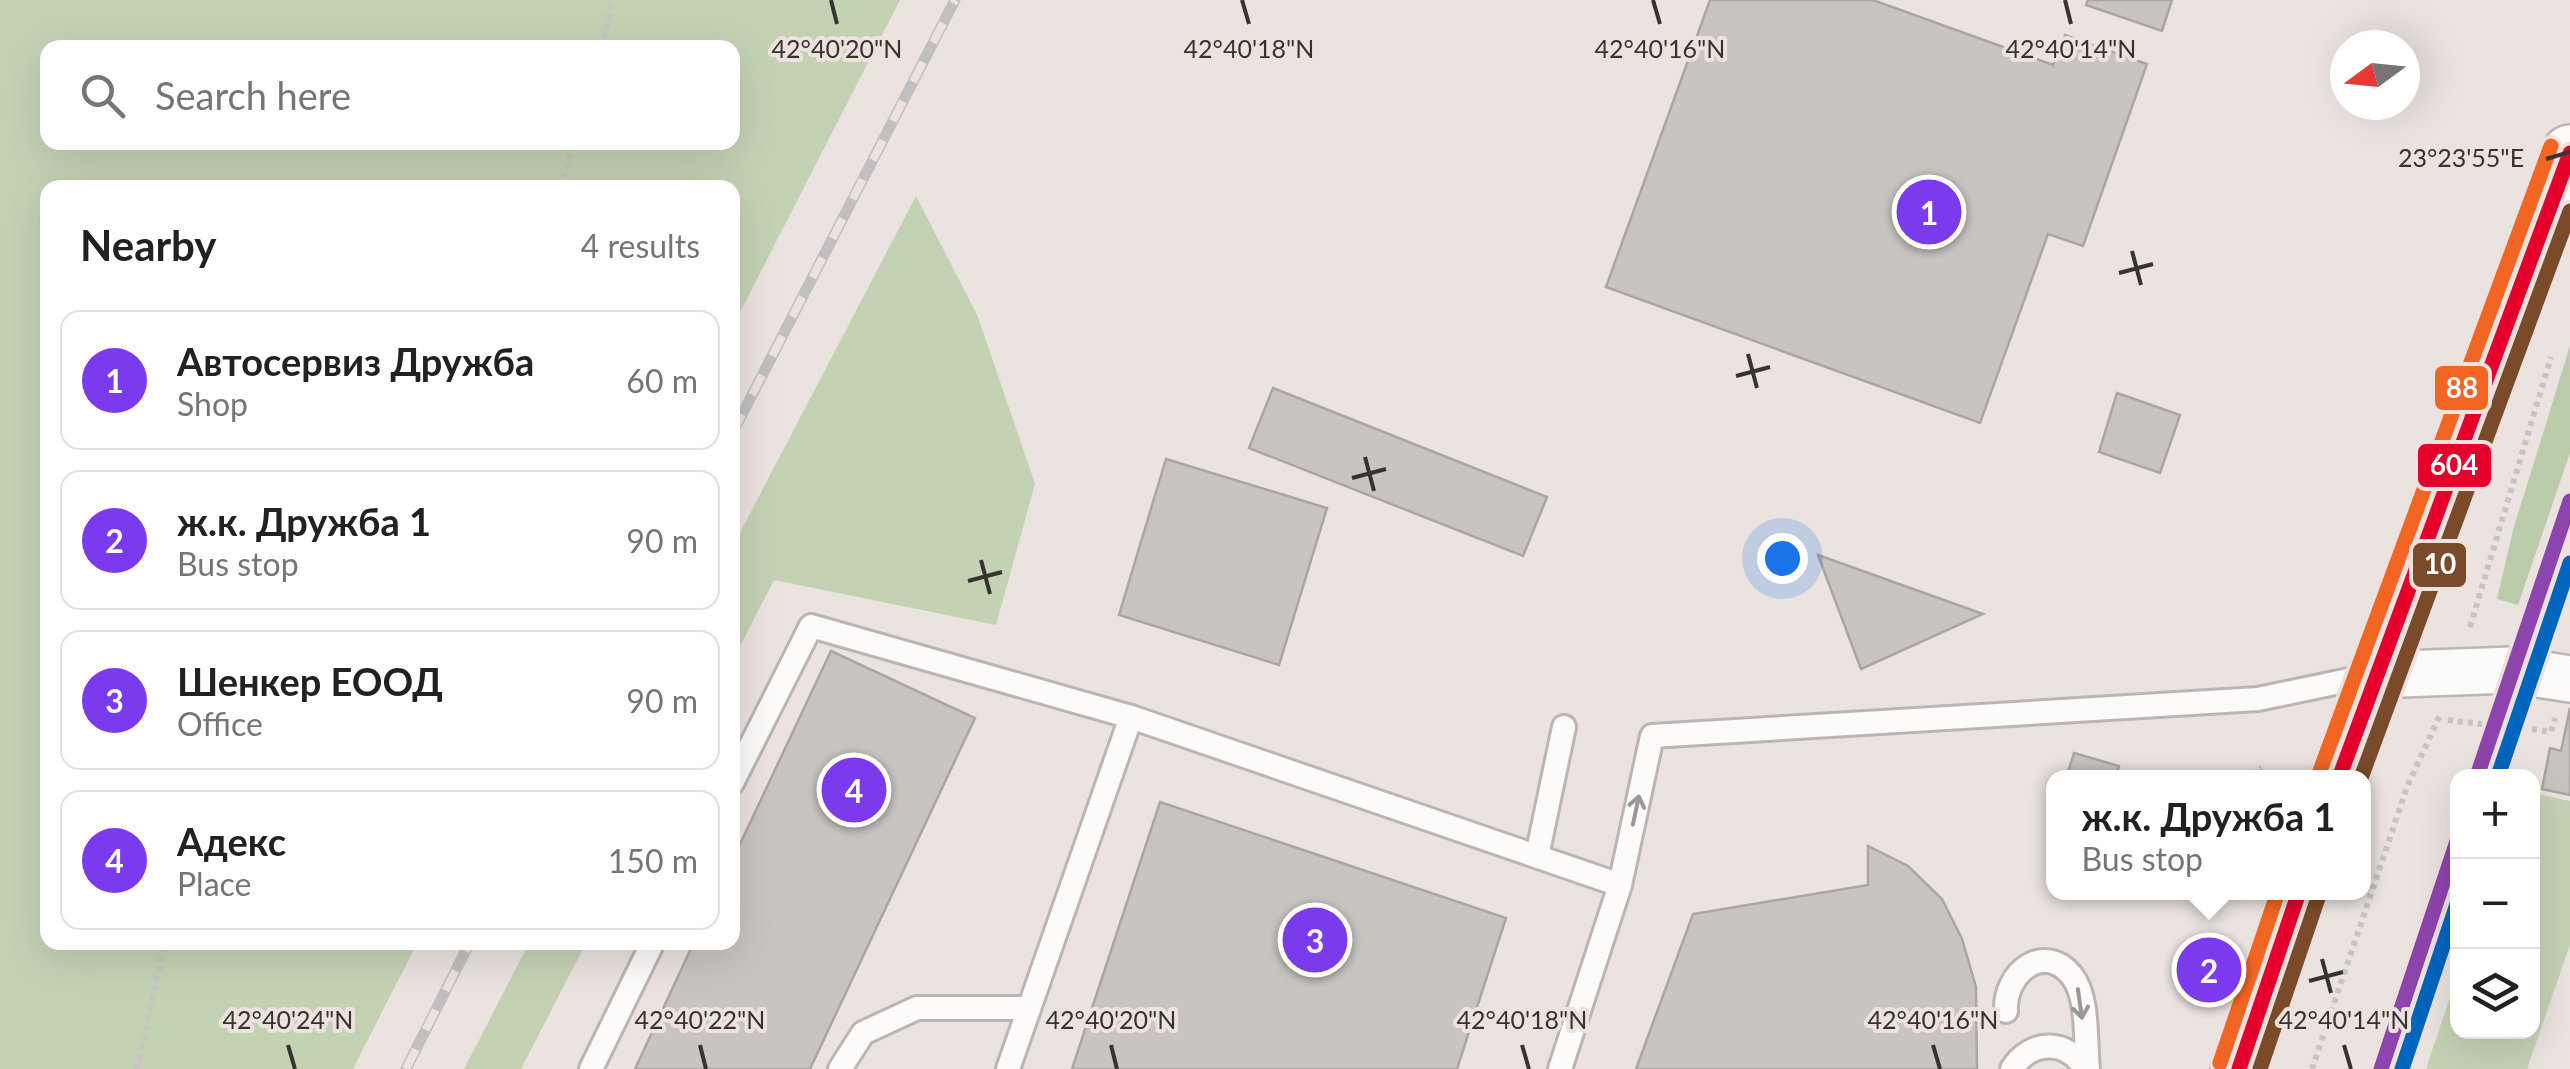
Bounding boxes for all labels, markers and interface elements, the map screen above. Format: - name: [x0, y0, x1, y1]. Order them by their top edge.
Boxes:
- north arrow: [2330, 30, 2420, 120]
- text: 42°40'20"N: [772, 33, 902, 63]
- text: 42°40'18"N: [1184, 33, 1314, 63]
- text: 42°40'16"N: [1595, 33, 1725, 63]
- text: 42°40'14"N: [2006, 33, 2136, 63]
- search box: [40, 40, 740, 150]
- icon: search: [75, 68, 130, 123]
- text: Search here: [155, 72, 351, 118]
- text: 23°23'55"E: [2398, 142, 2524, 172]
- pin: 1: [1896, 174, 1962, 250]
- text: Nearby: [80, 220, 217, 270]
- text: 4 results: [581, 226, 700, 265]
- text: Автосервиз Дружба: [177, 338, 534, 384]
- text: 1: [105, 361, 124, 400]
- text: 60 m: [626, 361, 698, 400]
- line badge: 88: [2433, 364, 2490, 412]
- text: 88: [2446, 370, 2478, 404]
- text: Shop: [177, 384, 248, 423]
- line badge: 604: [2416, 442, 2493, 489]
- text: 604: [2430, 447, 2478, 481]
- text: ж.к. Дружба 1: [177, 498, 431, 544]
- text: 2: [105, 521, 124, 560]
- text: 90 m: [626, 521, 698, 560]
- your location: [1757, 533, 1808, 584]
- line badge: 10: [2411, 541, 2468, 589]
- text: Bus stop: [177, 544, 299, 583]
- text: 10: [2424, 546, 2456, 580]
- text: Шенкер ЕООД: [177, 658, 443, 704]
- text: 3: [105, 681, 124, 720]
- text: 90 m: [626, 681, 698, 720]
- text: Office: [177, 704, 263, 743]
- pin: 4: [822, 752, 886, 828]
- map controls: [2450, 769, 2540, 1039]
- button: +: [2450, 769, 2540, 859]
- popup: [2046, 770, 2371, 900]
- text: ж.к. Дружба 1: [2081, 793, 2336, 839]
- one-way arrow: [1628, 795, 1647, 827]
- text: Адекс: [177, 818, 286, 864]
- text: Bus stop: [2081, 839, 2203, 878]
- text: 4: [105, 841, 124, 880]
- text: 150 m: [608, 841, 698, 880]
- button: −: [2450, 859, 2540, 949]
- text: Place: [177, 864, 251, 903]
- pin: 3: [1282, 902, 1348, 978]
- pin: 2: [2176, 932, 2242, 1008]
- button: layers: [2450, 949, 2540, 1039]
- one-way arrow: [2072, 987, 2090, 1020]
- text: 42°40'24"N: [223, 1004, 353, 1034]
- text: 42°40'22"N: [635, 1004, 765, 1034]
- text: 42°40'20"N: [1046, 1004, 1176, 1034]
- text: 42°40'18"N: [1457, 1004, 1587, 1034]
- text: 42°40'16"N: [1868, 1004, 1998, 1034]
- text: 42°40'14"N: [2279, 1004, 2409, 1034]

